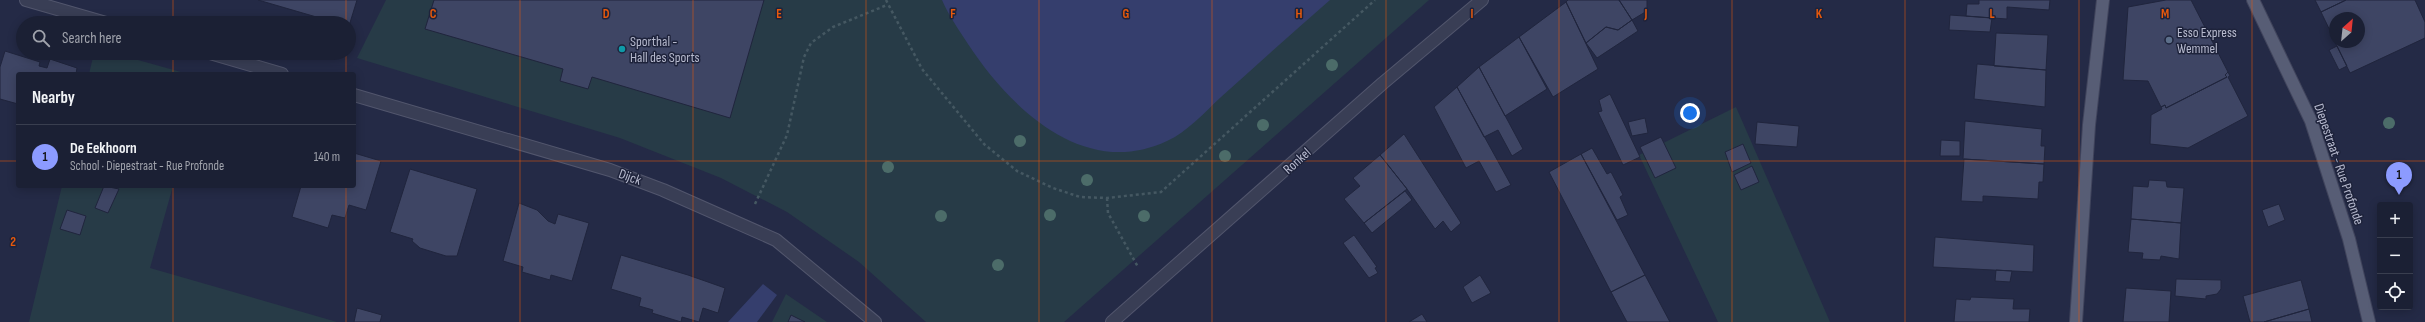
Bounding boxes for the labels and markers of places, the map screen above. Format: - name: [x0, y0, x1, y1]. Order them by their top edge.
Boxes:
- place label: Esso Express Wemmel: [2177, 24, 2237, 57]
- place label: Sporthal - Hall des Sports: [630, 33, 700, 66]
- marker: Esso Express Wemmel: [2164, 35, 2174, 45]
- marker: Sporthal - Hall des Sports: [617, 44, 627, 54]
- pin: 1: [2386, 162, 2412, 195]

